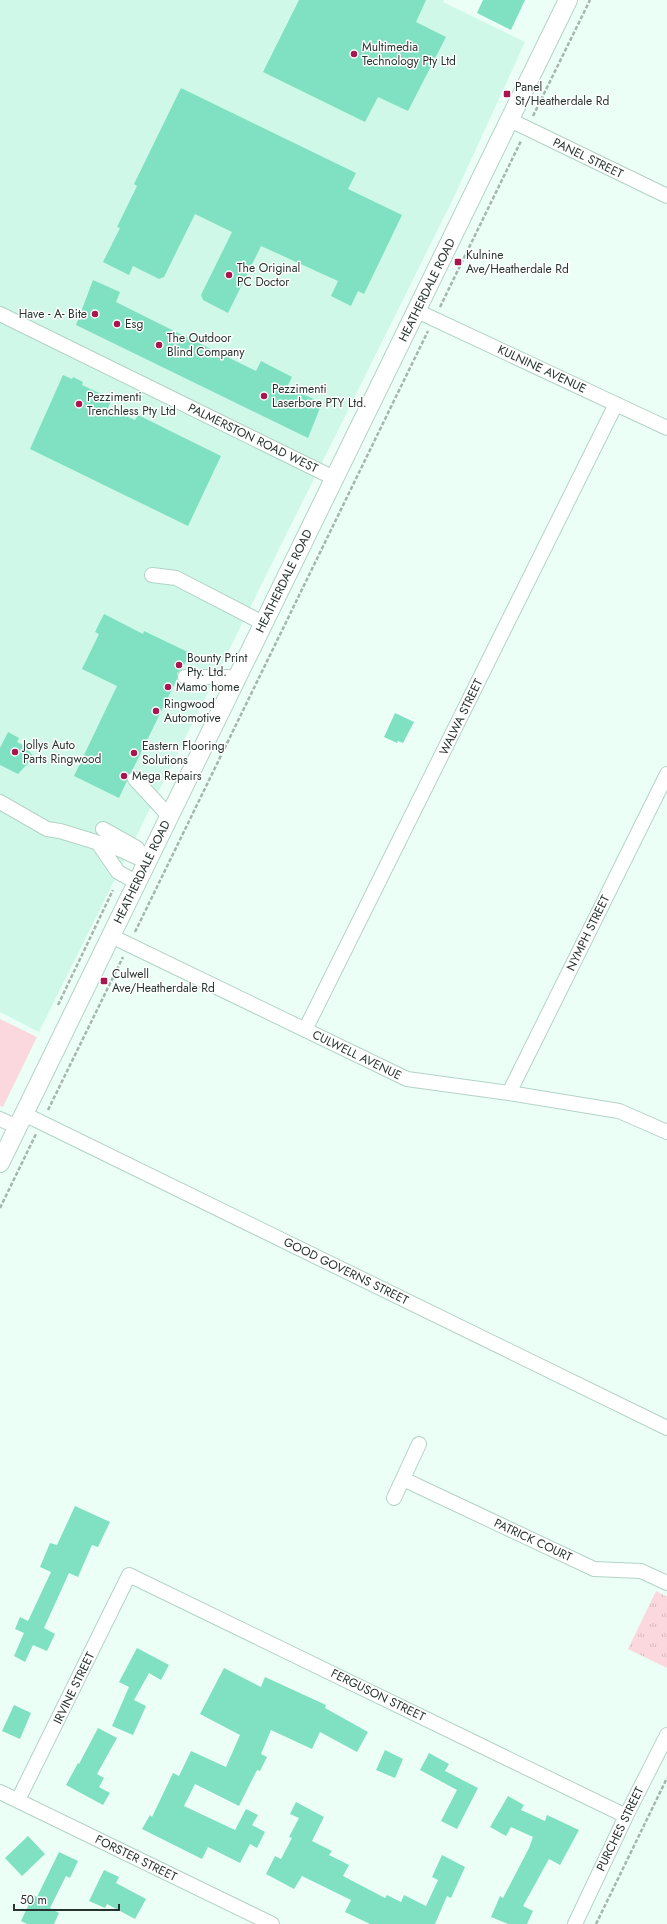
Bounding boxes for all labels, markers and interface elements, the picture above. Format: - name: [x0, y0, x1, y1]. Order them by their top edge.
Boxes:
- place label: Multimedia Technology Pty Ltd: [362, 38, 456, 70]
- marker: Multimedia Technology Pty Ltd: [349, 49, 359, 59]
- place label: Panel St/Heatherdale Rd: [515, 78, 609, 110]
- marker: Panel St/Heatherdale Rd: [502, 89, 512, 99]
- street label: PANEL STREET: [550, 133, 627, 183]
- street label: HEATHERDALE ROAD: [394, 235, 460, 345]
- place label: Kulnine Ave/Heatherdale Rd: [466, 246, 569, 278]
- marker: Kulnine Ave/Heatherdale Rd: [453, 257, 463, 267]
- place label: The Original PC Doctor: [237, 259, 300, 291]
- marker: The Original PC Doctor: [224, 270, 234, 280]
- place label: Have - A- Bite: [19, 305, 87, 323]
- marker: Have - A- Bite: [90, 309, 100, 319]
- place label: Esg: [125, 315, 143, 333]
- marker: Esg: [112, 319, 122, 329]
- place label: The Outdoor Blind Company: [167, 329, 245, 361]
- marker: The Outdoor Blind Company: [154, 340, 164, 350]
- street label: KULNINE AVENUE: [495, 341, 589, 397]
- place label: Pezzimenti Laserbore PTY Ltd.: [272, 380, 367, 412]
- place label: Pezzimenti Trenchless Pty Ltd: [87, 388, 176, 420]
- marker: Pezzimenti Laserbore PTY Ltd.: [259, 391, 269, 401]
- marker: Pezzimenti Trenchless Pty Ltd: [74, 399, 84, 409]
- street label: PALMERSTON ROAD WEST: [185, 399, 321, 477]
- street label: HEATHERDALE ROAD: [251, 526, 317, 636]
- place label: Bounty Print Pty. Ltd.: [187, 649, 247, 681]
- marker: Bounty Print Pty. Ltd.: [174, 660, 184, 670]
- street label: WALWA STREET: [435, 676, 487, 758]
- place label: Mamo home: [176, 678, 239, 696]
- marker: Mamo home: [163, 682, 173, 692]
- place label: Ringwood Automotive: [164, 695, 221, 727]
- marker: Ringwood Automotive: [151, 706, 161, 716]
- place label: Jollys Auto Parts Ringwood: [21, 736, 101, 768]
- place label: Eastern Flooring Solutions: [142, 737, 225, 769]
- marker: Jollys Auto Parts Ringwood: [10, 747, 20, 757]
- marker: Eastern Flooring Solutions: [129, 748, 139, 758]
- place label: Mega Repairs: [132, 767, 202, 785]
- marker: Mega Repairs: [119, 771, 129, 781]
- street label: HEATHERDALE ROAD: [109, 817, 175, 927]
- street label: NYMPH STREET: [562, 892, 614, 974]
- place label: Culwell Ave/Heatherdale Rd: [112, 965, 215, 997]
- marker: Culwell Ave/Heatherdale Rd: [99, 976, 109, 986]
- street label: CULWELL AVENUE: [309, 1026, 405, 1084]
- street label: GOOD GOVERNS STREET: [281, 1233, 412, 1309]
- street label: PATRICK COURT: [491, 1514, 575, 1566]
- street label: IRVINE STREET: [49, 1649, 99, 1727]
- street label: FERGUSON STREET: [328, 1664, 428, 1726]
- street label: PURCHES STREET: [592, 1783, 648, 1874]
- street label: FORSTER STREET: [92, 1830, 180, 1886]
- scale bar: [14, 1886, 119, 1912]
- text: 50 m: [20, 1891, 47, 1909]

